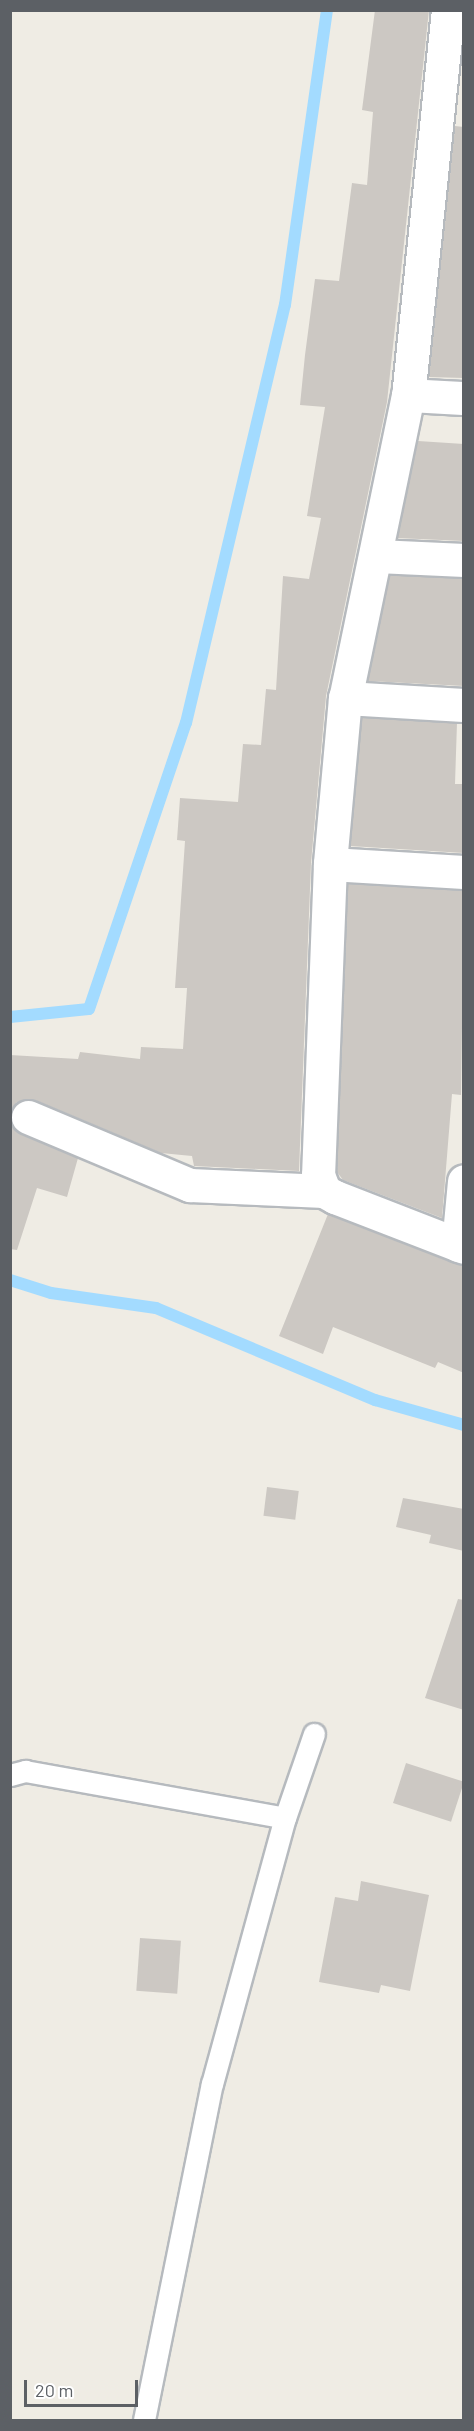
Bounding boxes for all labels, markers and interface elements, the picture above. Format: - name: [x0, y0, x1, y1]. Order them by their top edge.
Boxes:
- scale bar: [27, 2368, 141, 2406]
- text: 20 m: [35, 2379, 73, 2401]

